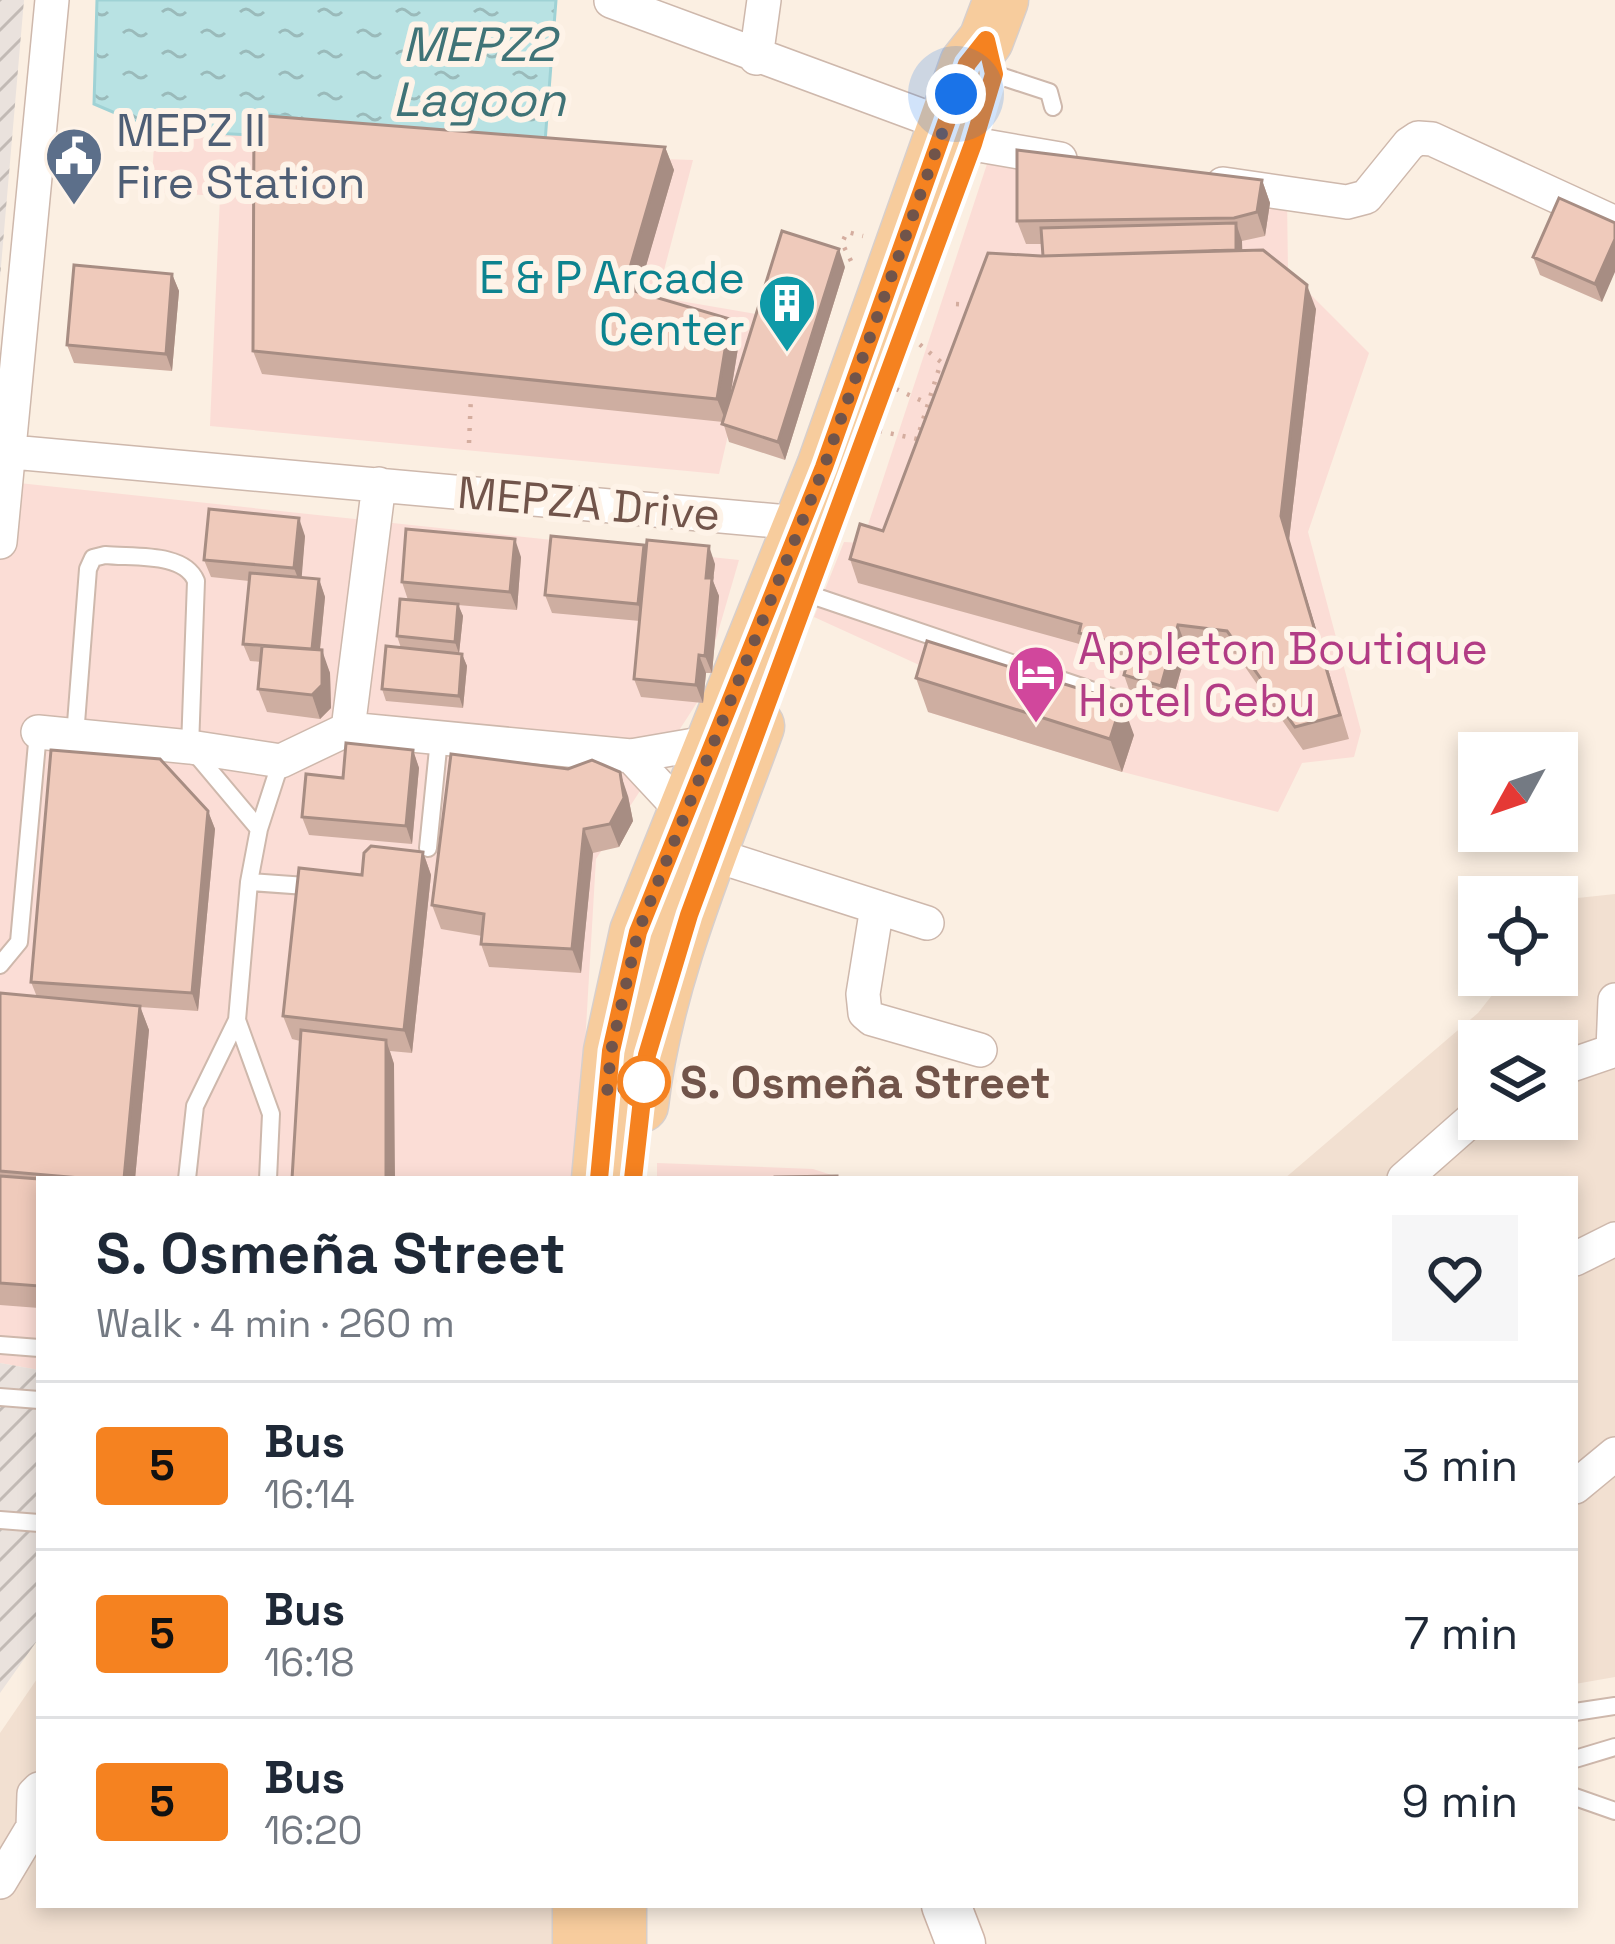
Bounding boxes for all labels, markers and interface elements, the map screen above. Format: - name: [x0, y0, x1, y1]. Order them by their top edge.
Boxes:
- water label: MEPZ2 Lagoon: [393, 14, 567, 130]
- your location: [926, 64, 986, 124]
- place label: MEPZ II Fire Station: [116, 102, 365, 211]
- public building icon: MEPZ II Fire Station: [43, 125, 105, 207]
- place label: E & P Arcade Center: [479, 249, 745, 358]
- building icon: E & P Arcade Center: [756, 272, 818, 354]
- street label: MEPZA Drive: [455, 464, 723, 543]
- place label: Appleton Boutique Hotel Cebu: [1078, 620, 1488, 729]
- hotel icon: Appleton Boutique Hotel Cebu: [1005, 643, 1067, 725]
- north arrow: [1458, 732, 1578, 852]
- map controls: [1458, 732, 1578, 1140]
- button: locate: [1458, 876, 1578, 996]
- button: layers: [1458, 1020, 1578, 1140]
- place label: S. Osmeña Street: [680, 1054, 1051, 1111]
- marker: S. Osmeña Street: [619, 1057, 669, 1107]
- button: heart: [1392, 1215, 1518, 1341]
- text: S. Osmeña Street: [96, 1217, 566, 1290]
- text: Walk · 4 min · 260 m: [96, 1299, 455, 1348]
- text: Bus: [264, 1413, 345, 1470]
- text: 3 min: [1402, 1437, 1518, 1494]
- text: 5: [149, 1439, 175, 1492]
- text: 16:14: [264, 1470, 355, 1519]
- text: Bus: [264, 1581, 345, 1638]
- text: 7 min: [1404, 1605, 1518, 1662]
- text: 5: [149, 1607, 175, 1660]
- text: 16:18: [264, 1638, 355, 1687]
- text: Bus: [264, 1749, 345, 1806]
- text: 9 min: [1402, 1773, 1518, 1830]
- text: 5: [149, 1775, 175, 1828]
- text: 16:20: [264, 1806, 363, 1855]

